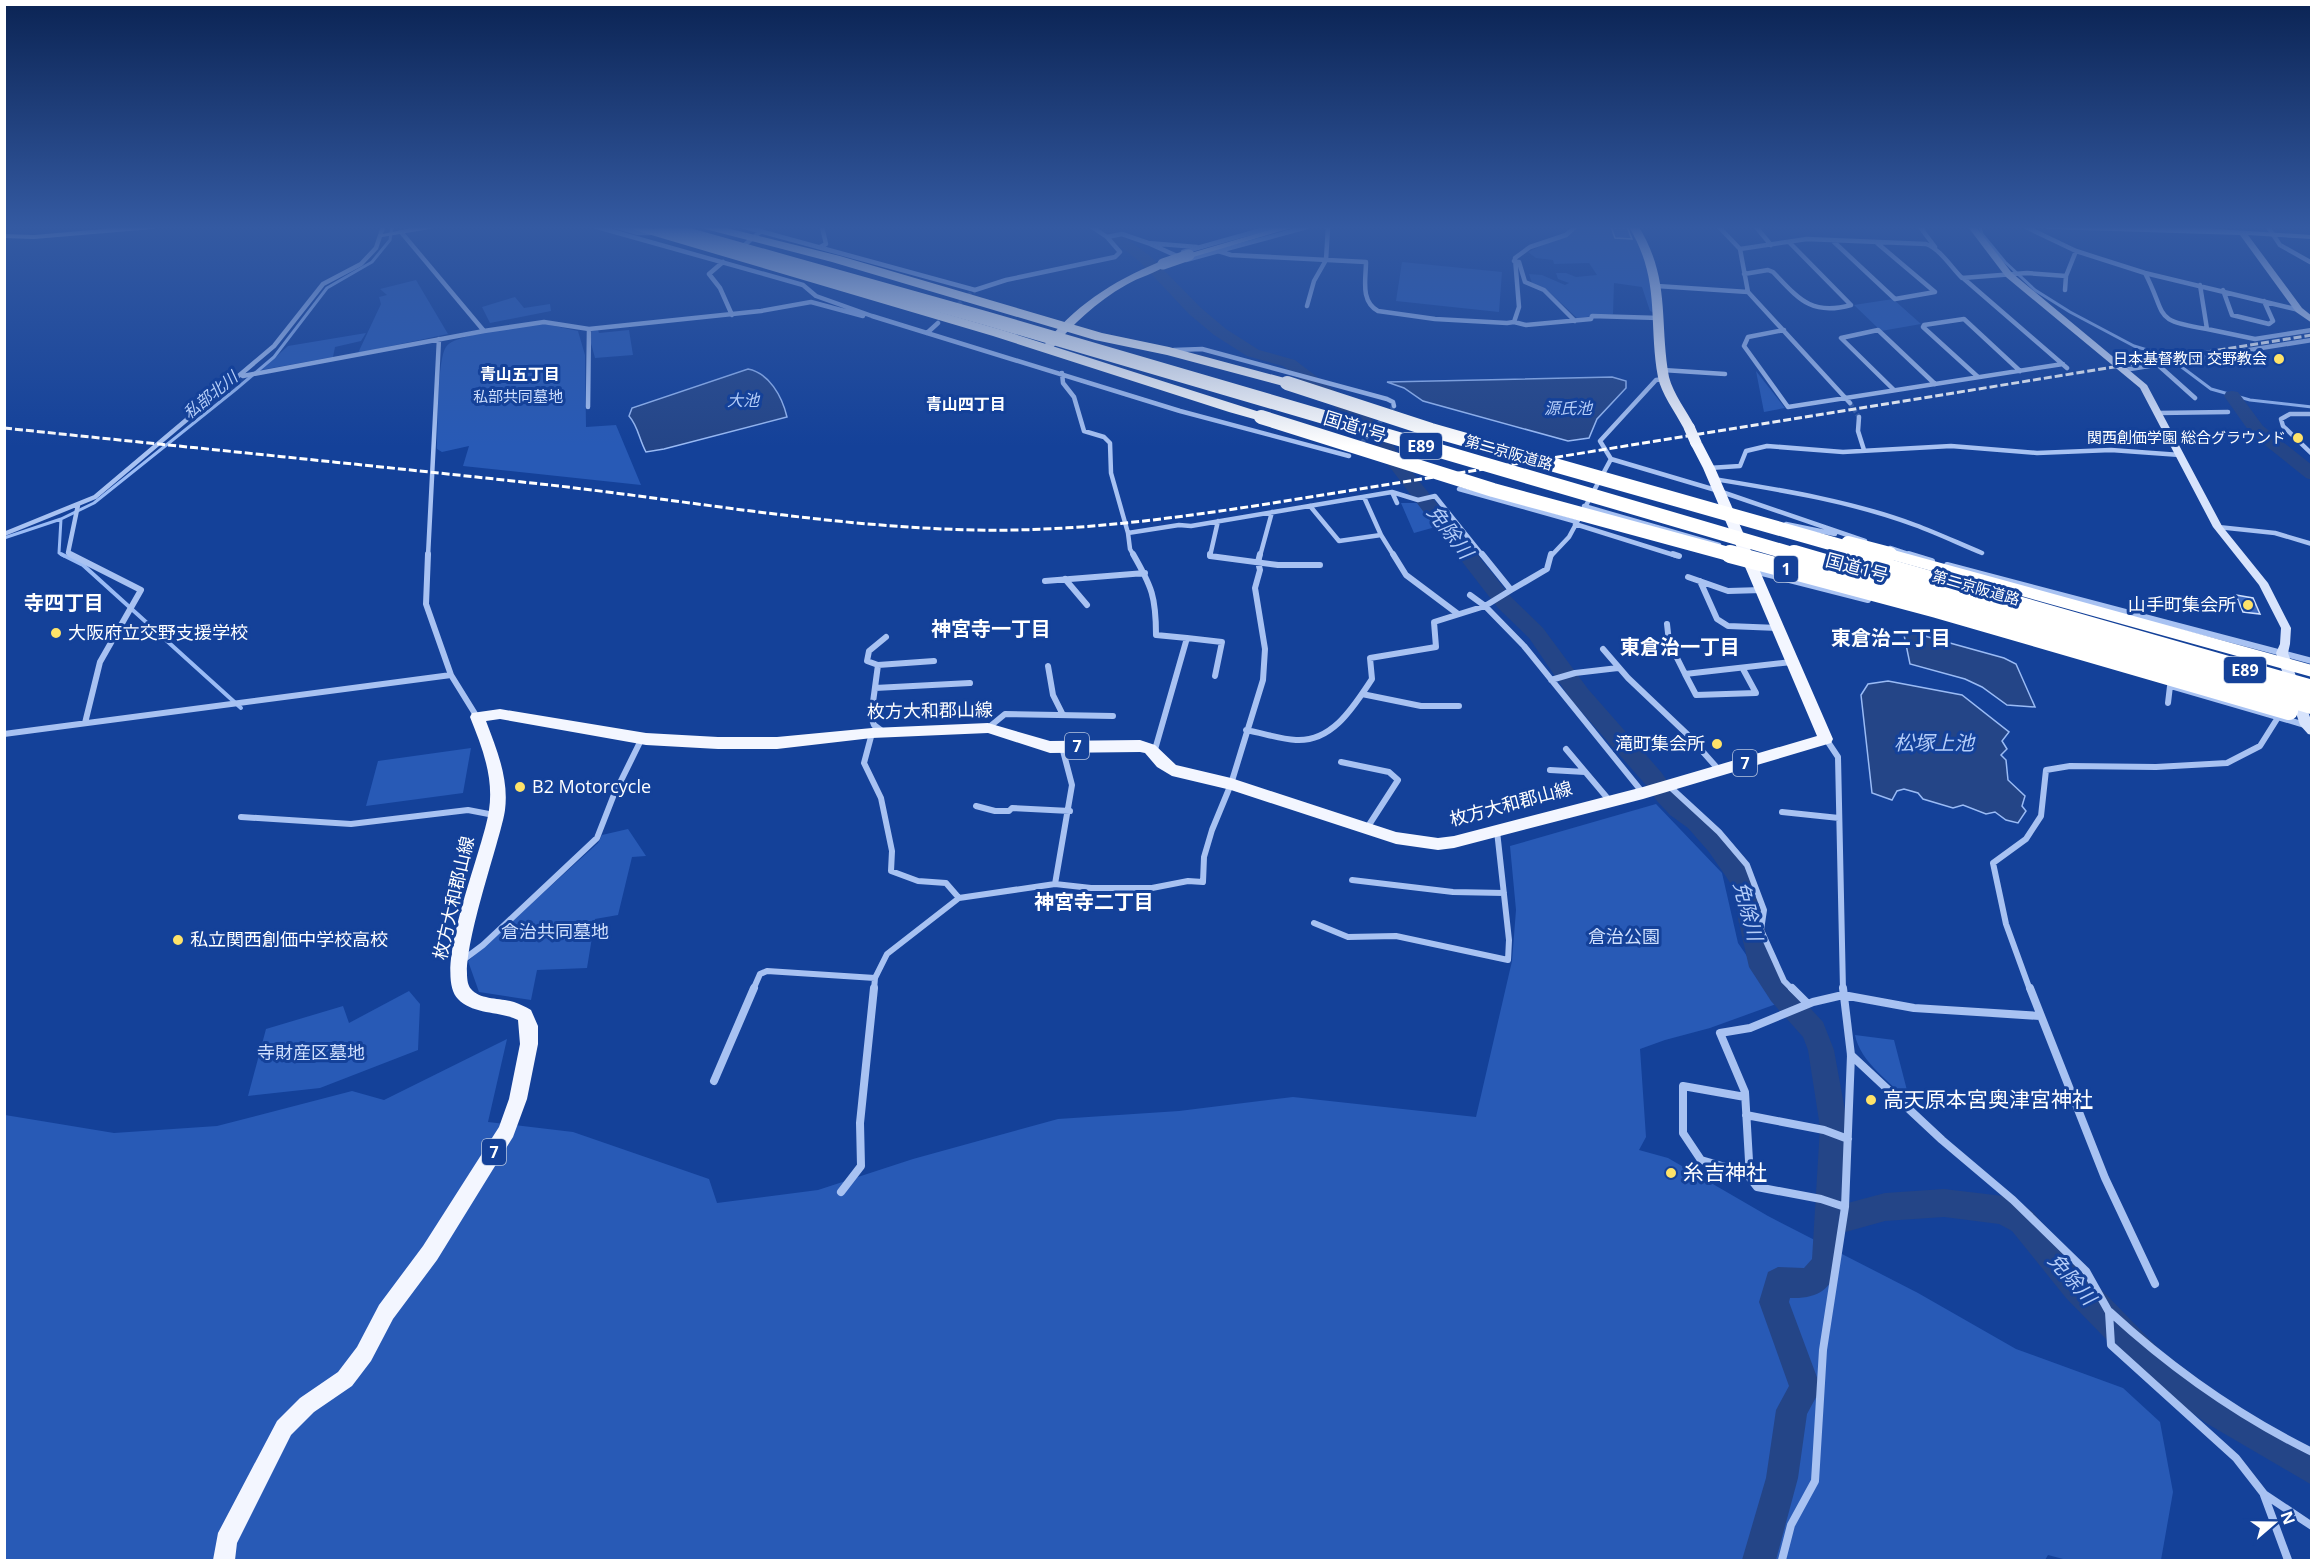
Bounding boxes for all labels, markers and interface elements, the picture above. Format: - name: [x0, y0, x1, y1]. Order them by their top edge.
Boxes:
- place label: 日本基督教団 交野教会: [2113, 348, 2267, 368]
- marker: 日本基督教団 交野教会: [2272, 352, 2286, 366]
- district label: 青山五丁目: [480, 363, 560, 385]
- water label: 私部北川: [178, 365, 243, 424]
- park label: 私部共同墓地: [473, 386, 563, 406]
- water label: 大池: [727, 389, 761, 411]
- district label: 青山四丁目: [926, 393, 1006, 415]
- water label: 源氏池: [1544, 397, 1594, 419]
- street label: 国道1号: [1321, 405, 1390, 447]
- place label: 関西創価学園 総合グラウンド: [2087, 427, 2286, 447]
- street label: 第二京阪道路: [1463, 430, 1555, 474]
- marker: 関西創価学園 総合グラウンド: [2291, 431, 2305, 445]
- road number: E89: [1400, 433, 1442, 459]
- water label: 免除川: [1422, 500, 1480, 565]
- street label: 国道1号: [1823, 547, 1891, 587]
- road number: 1: [1774, 556, 1798, 582]
- street label: 第二京阪道路: [1930, 565, 2022, 609]
- district label: 寺四丁目: [24, 589, 104, 616]
- place label: 山手町集会所: [2128, 592, 2236, 616]
- marker: 山手町集会所: [2241, 598, 2255, 612]
- district label: 神宮寺一丁目: [931, 615, 1051, 642]
- place label: 大阪府立交野支援学校: [68, 620, 248, 644]
- district label: 東倉治二丁目: [1831, 624, 1951, 651]
- marker: 大阪府立交野支援学校: [49, 626, 63, 640]
- district label: 東倉治一丁目: [1620, 633, 1740, 660]
- road number: E89: [2224, 657, 2266, 683]
- street label: 枚方大和郡山線: [867, 697, 993, 723]
- water label: 松塚上池: [1894, 729, 1976, 756]
- place label: 滝町集会所: [1615, 731, 1705, 755]
- road number: 7: [1065, 733, 1089, 759]
- marker: 滝町集会所: [1710, 737, 1724, 751]
- road number: 7: [1733, 750, 1757, 776]
- place label: B2 Motorcycle: [532, 774, 651, 798]
- street label: 枚方大和郡山線: [1447, 775, 1575, 831]
- marker: B2 Motorcycle: [513, 780, 527, 794]
- street label: 枚方大和郡山線: [427, 834, 479, 962]
- water label: 免除川: [1728, 878, 1770, 945]
- district label: 神宮寺二丁目: [1034, 888, 1154, 915]
- park label: 倉治共同墓地: [501, 919, 609, 943]
- park label: 倉治公園: [1588, 924, 1660, 948]
- place label: 私立関西創価中学校高校: [190, 927, 388, 951]
- marker: 私立関西創価中学校高校: [171, 933, 185, 947]
- park label: 寺財産区墓地: [257, 1040, 365, 1064]
- place label: 高天原本宮奥津宮神社: [1883, 1085, 2093, 1113]
- marker: 高天原本宮奥津宮神社: [1864, 1093, 1878, 1107]
- road number: 7: [482, 1139, 506, 1165]
- place label: 糸吉神社: [1683, 1158, 1767, 1186]
- marker: 糸吉神社: [1664, 1166, 1678, 1180]
- water label: 免除川: [2043, 1247, 2104, 1312]
- north arrow: [2244, 1493, 2304, 1553]
- text: N: [2276, 1508, 2301, 1528]

